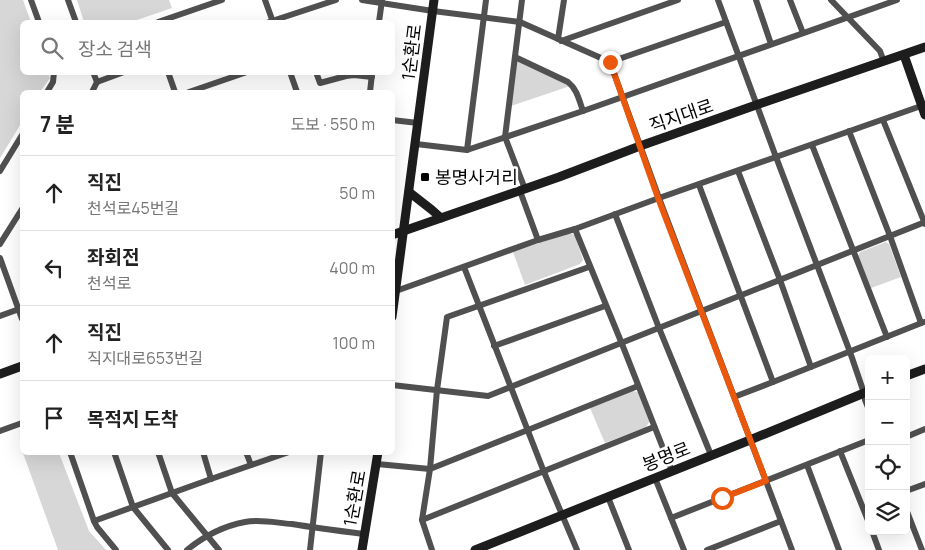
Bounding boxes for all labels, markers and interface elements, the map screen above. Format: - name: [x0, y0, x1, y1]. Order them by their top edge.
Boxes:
- search box: [20, 20, 395, 75]
- street label: 1순환로: [396, 22, 426, 82]
- icon: search: [38, 34, 66, 62]
- text: 장소 검색: [78, 36, 152, 62]
- route end: [599, 51, 622, 74]
- street label: 직지대로: [646, 93, 716, 137]
- text: 7 분: [40, 110, 75, 138]
- text: 도보 · 550 m: [291, 113, 375, 135]
- place label: 봉명사거리: [435, 165, 518, 189]
- text: 직진: [87, 169, 122, 195]
- marker: 봉명사거리: [419, 171, 431, 183]
- icon: ahead: [40, 179, 68, 207]
- text: 50 m: [339, 182, 375, 204]
- text: 천석로45번길: [87, 197, 179, 219]
- text: 좌회전: [87, 244, 139, 270]
- icon: left: [40, 254, 68, 282]
- text: 400 m: [329, 257, 375, 279]
- text: 천석로: [87, 272, 131, 294]
- text: 직진: [87, 319, 122, 345]
- icon: ahead: [40, 329, 68, 357]
- text: 100 m: [332, 332, 375, 354]
- text: 직지대로653번길: [87, 347, 203, 369]
- map controls: [865, 355, 910, 535]
- button: +: [865, 355, 910, 400]
- button: −: [865, 400, 910, 445]
- icon: arrive: [40, 404, 68, 432]
- text: 목적지 도착: [87, 406, 178, 432]
- street label: 봉명로: [638, 436, 694, 476]
- button: locate: [865, 445, 910, 490]
- street label: 1순환로: [337, 468, 371, 528]
- route start: [711, 487, 734, 510]
- button: layers: [865, 490, 910, 535]

